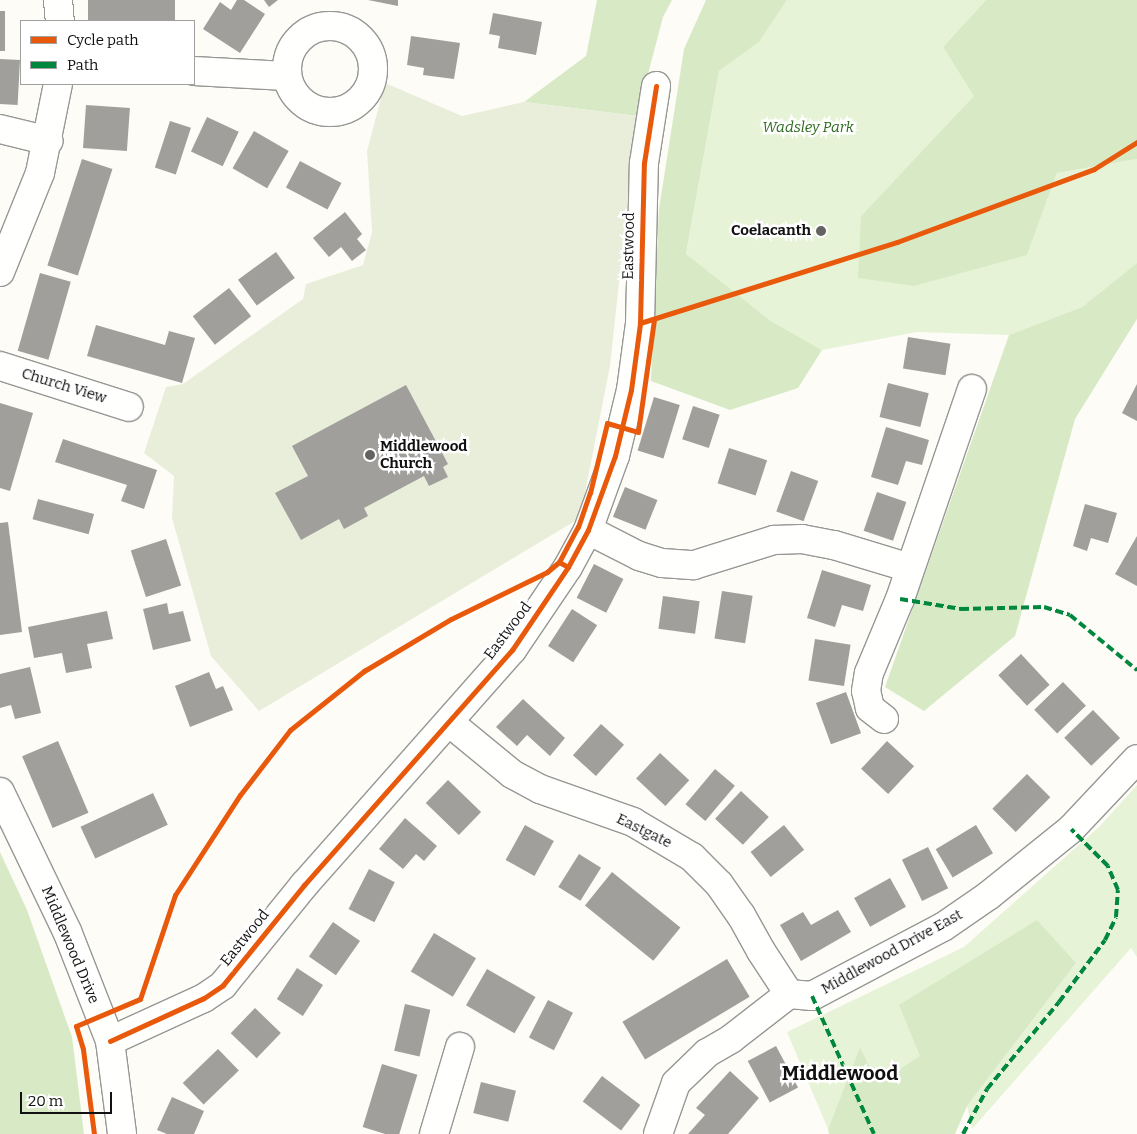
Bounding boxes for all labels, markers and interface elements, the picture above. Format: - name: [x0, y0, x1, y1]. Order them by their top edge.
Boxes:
- legend: [20, 20, 195, 85]
- text: Cycle path: [67, 31, 139, 49]
- text: Path: [67, 56, 98, 74]
- park label: Wadsley Park: [762, 119, 854, 137]
- street label: Eastwood: [619, 212, 639, 280]
- place label: Coelacanth: [731, 222, 811, 240]
- marker: Coelacanth: [815, 225, 827, 237]
- street label: Church View: [19, 365, 109, 407]
- place label: Middlewood Church: [380, 437, 467, 472]
- marker: Middlewood Church: [364, 449, 376, 461]
- street label: Eastwood: [480, 599, 536, 663]
- street label: Eastgate: [613, 810, 675, 852]
- street label: Middlewood Drive: [37, 884, 103, 1006]
- street label: Eastwood: [217, 906, 273, 970]
- street label: Middlewood Drive East: [818, 906, 966, 998]
- district label: Middlewood: [782, 1061, 898, 1085]
- scale bar: [22, 1082, 115, 1114]
- text: 20 m: [28, 1092, 63, 1110]

